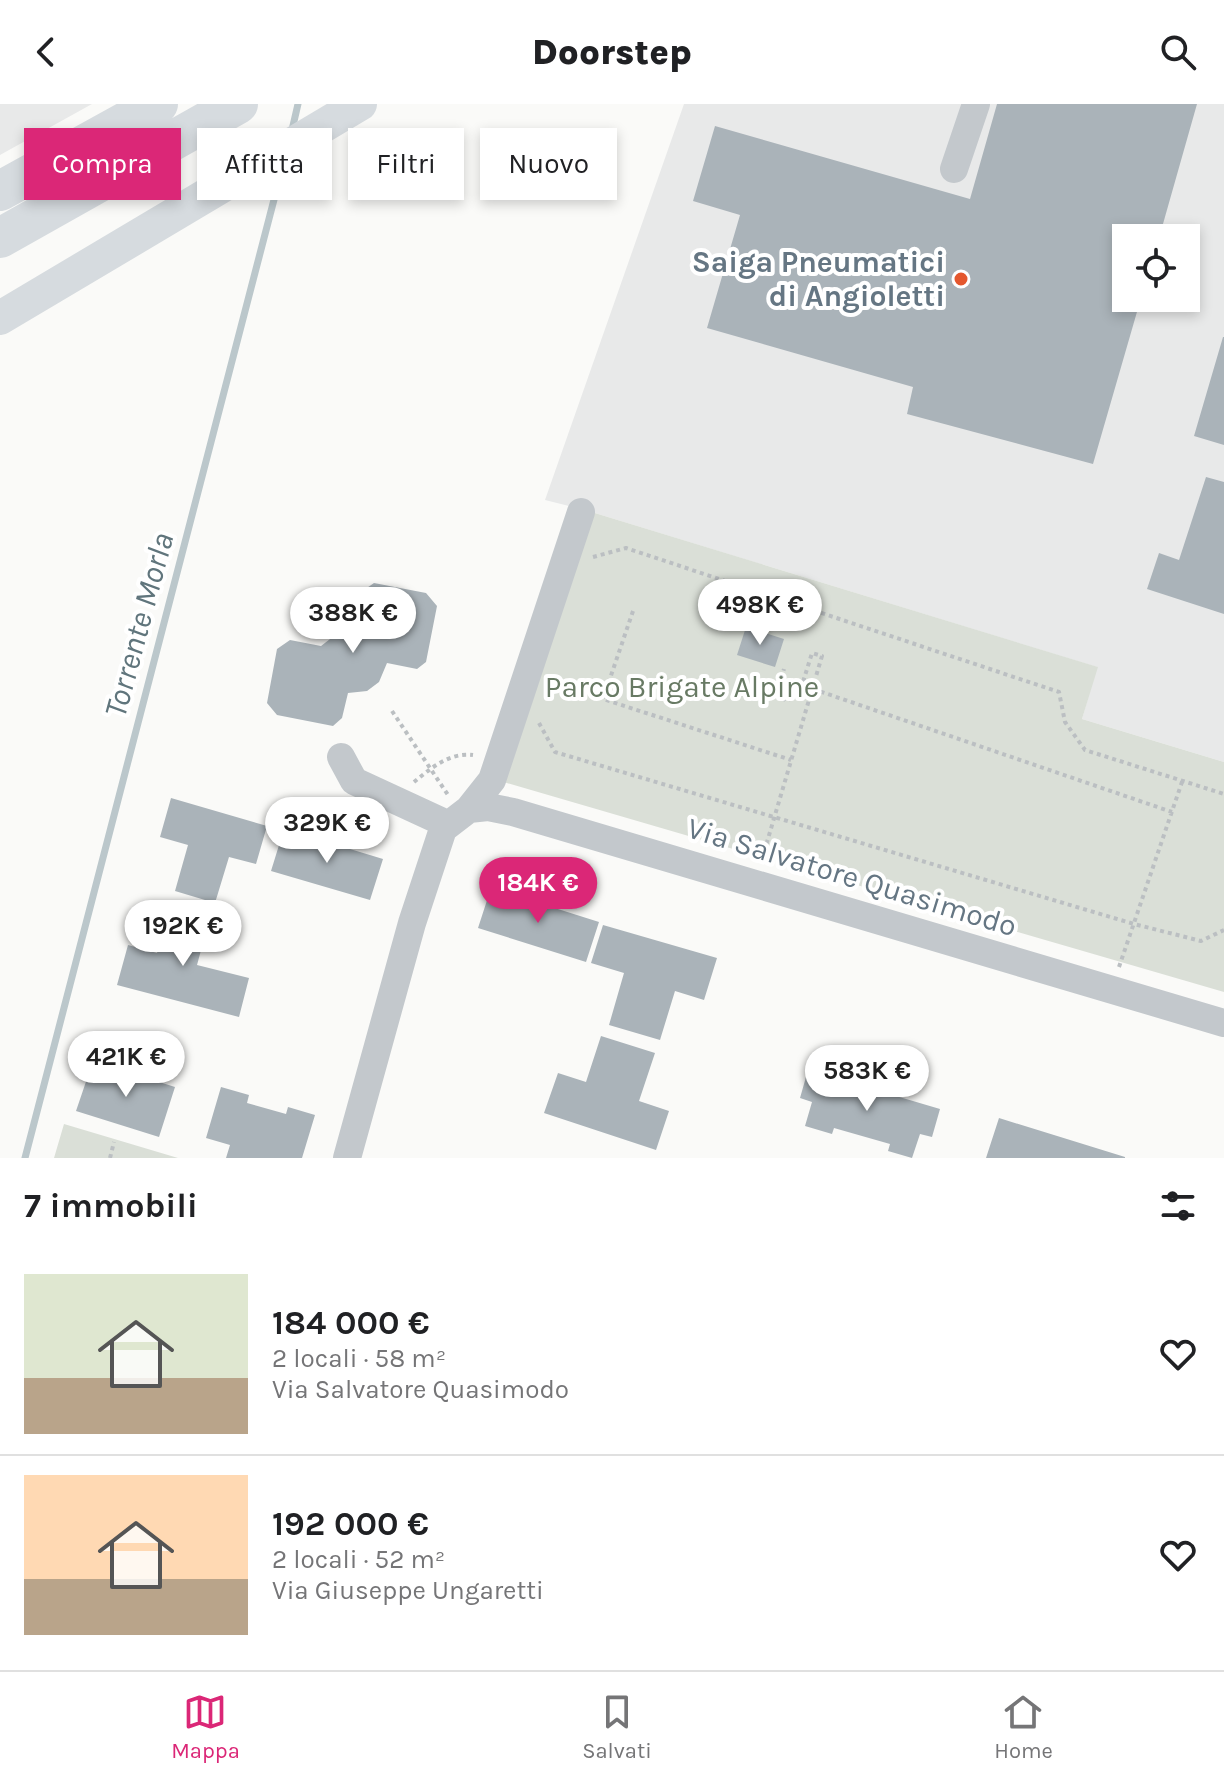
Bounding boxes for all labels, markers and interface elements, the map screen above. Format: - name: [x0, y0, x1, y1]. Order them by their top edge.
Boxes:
- icon: back: [24, 30, 68, 74]
- icon: search: [1156, 30, 1200, 74]
- text: Doorstep: [532, 31, 692, 73]
- chip: Compra: [24, 128, 181, 200]
- chip: Affitta: [197, 128, 332, 200]
- chip: Filtri: [348, 128, 464, 200]
- chip: Nuovo: [480, 128, 617, 200]
- map controls: [1112, 224, 1200, 312]
- button: locate: [1112, 224, 1200, 312]
- place label: Saiga Pneumatici di Angioletti: [692, 244, 945, 314]
- marker: Saiga Pneumatici di Angioletti: [952, 270, 970, 288]
- water label: Torrente Morla: [97, 529, 181, 721]
- pin: 498K €: [695, 579, 825, 647]
- pin: 388K €: [288, 587, 418, 655]
- text: 498K €: [716, 589, 804, 620]
- text: 388K €: [308, 597, 398, 628]
- park label: Parco Brigate Alpine: [545, 669, 819, 705]
- pin: 329K €: [262, 797, 392, 865]
- text: 329K €: [283, 807, 371, 838]
- street label: Via Salvatore Quasimodo: [683, 810, 1021, 944]
- pin: 184K €: [473, 857, 603, 925]
- text: 184K €: [497, 867, 579, 898]
- pin: 192K €: [118, 900, 248, 968]
- text: 192K €: [143, 910, 223, 941]
- pin: 421K €: [61, 1031, 191, 1099]
- text: 421K €: [86, 1041, 166, 1072]
- pin: 583K €: [802, 1045, 932, 1113]
- text: 583K €: [823, 1055, 911, 1086]
- icon: filters: [1156, 1184, 1200, 1228]
- text: 7 immobili: [24, 1186, 198, 1226]
- text: 184 000 €: [272, 1303, 430, 1343]
- icon: home: [88, 1306, 184, 1402]
- icon: heart: [1156, 1332, 1200, 1376]
- text: 2 locali · 58 m²: [272, 1343, 446, 1374]
- text: Via Salvatore Quasimodo: [272, 1374, 569, 1405]
- text: 192 000 €: [272, 1504, 429, 1544]
- icon: home: [88, 1507, 184, 1603]
- icon: heart: [1156, 1533, 1200, 1577]
- text: 2 locali · 52 m²: [272, 1544, 445, 1575]
- text: Via Giuseppe Ungaretti: [272, 1575, 544, 1606]
- tab: Mappa: [171, 1690, 240, 1764]
- tab: Salvati: [582, 1690, 652, 1764]
- tab: Home: [994, 1690, 1053, 1764]

